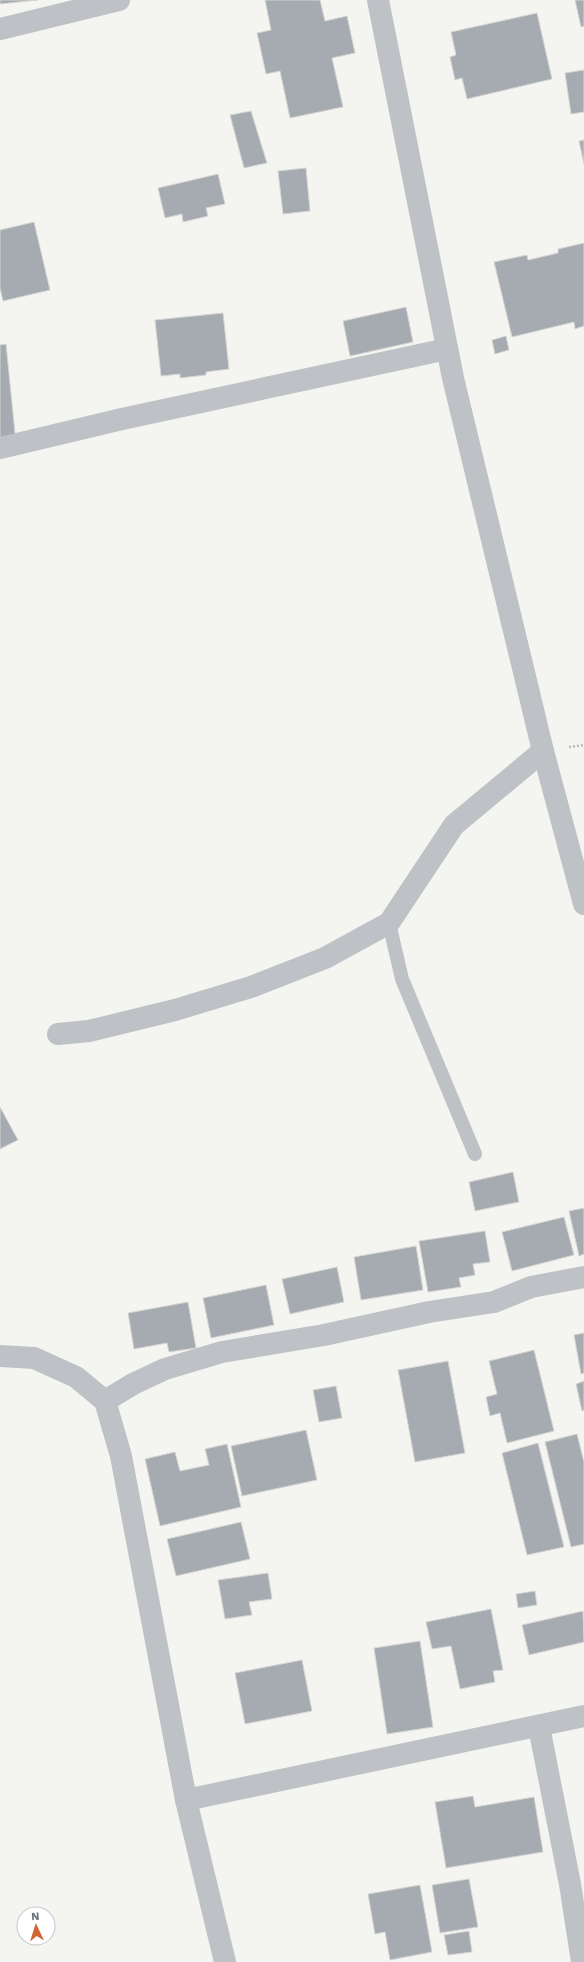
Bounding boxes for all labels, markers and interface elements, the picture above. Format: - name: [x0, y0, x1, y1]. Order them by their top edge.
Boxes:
- north arrow: [16, 1906, 56, 1946]
- text: N: [31, 1910, 40, 1923]

